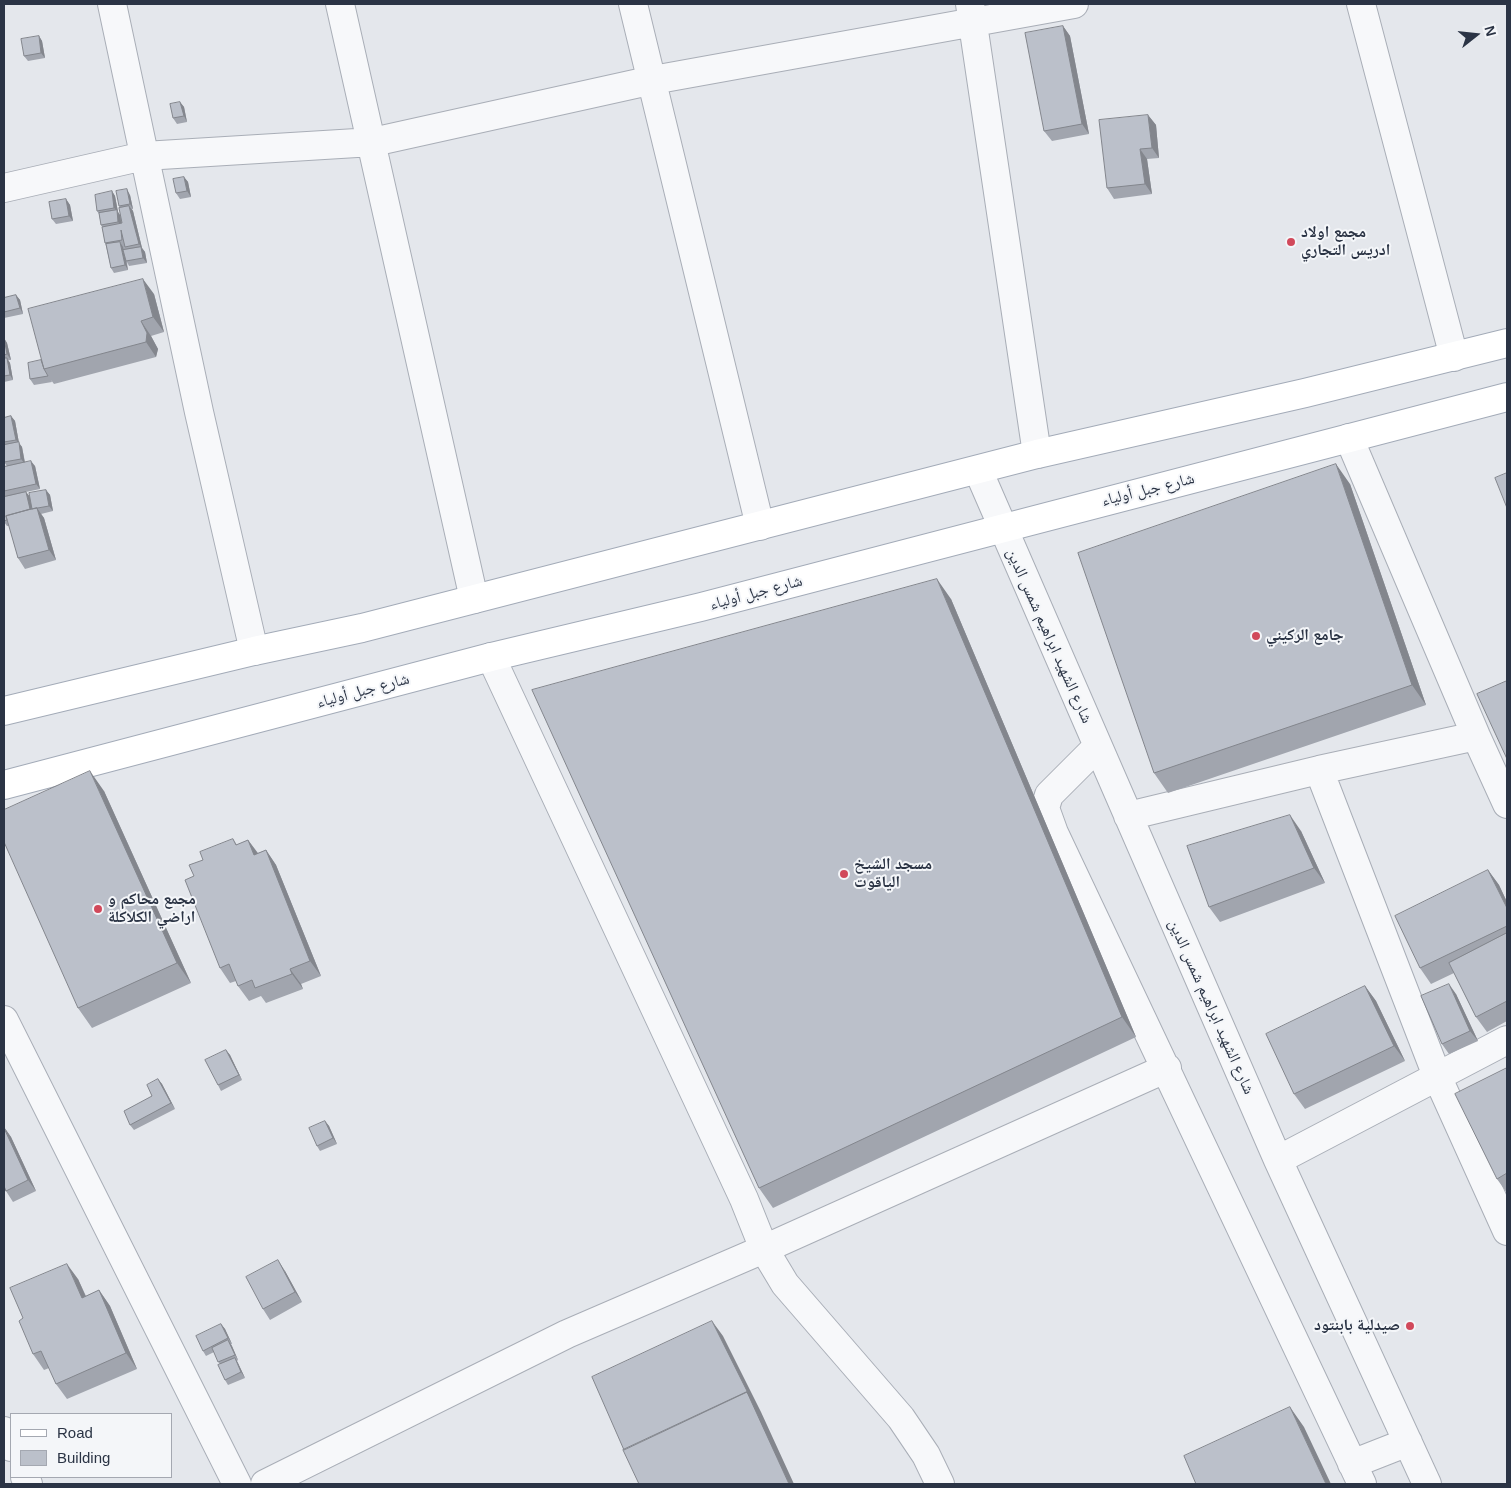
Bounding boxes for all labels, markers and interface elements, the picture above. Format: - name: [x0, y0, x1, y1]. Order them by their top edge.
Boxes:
- north arrow: [1451, 10, 1501, 60]
- text: N: [1481, 24, 1500, 38]
- place label: مجمع اولاد ادريس التجاري: [1301, 223, 1390, 261]
- marker: مجمع اولاد ادريس التجاري: [1285, 236, 1297, 248]
- street label: شارع جبل أولياء: [1100, 469, 1196, 511]
- street label: شارع الشهيد ابراهيم شمس الدين: [1002, 546, 1096, 726]
- street label: شارع جبل أولياء: [708, 571, 804, 615]
- place label: جامع الركيني: [1266, 626, 1344, 646]
- marker: جامع الركيني: [1250, 630, 1262, 642]
- street label: شارع جبل أولياء: [315, 669, 411, 713]
- place label: مسجد الشيخ الياقوت: [854, 855, 932, 893]
- marker: مسجد الشيخ الياقوت: [838, 868, 850, 880]
- place label: مجمع محاكم و اراضي الكلاكلة: [108, 890, 196, 928]
- marker: مجمع محاكم و اراضي الكلاكلة: [92, 903, 104, 915]
- street label: شارع الشهيد ابراهيم شمس الدين: [1164, 917, 1258, 1097]
- place label: صيدلية بابنتود: [1314, 1316, 1400, 1336]
- marker: صيدلية بابنتود: [1404, 1320, 1416, 1332]
- legend: [10, 1413, 172, 1478]
- text: Road: [57, 1424, 93, 1441]
- text: Building: [57, 1449, 110, 1466]

